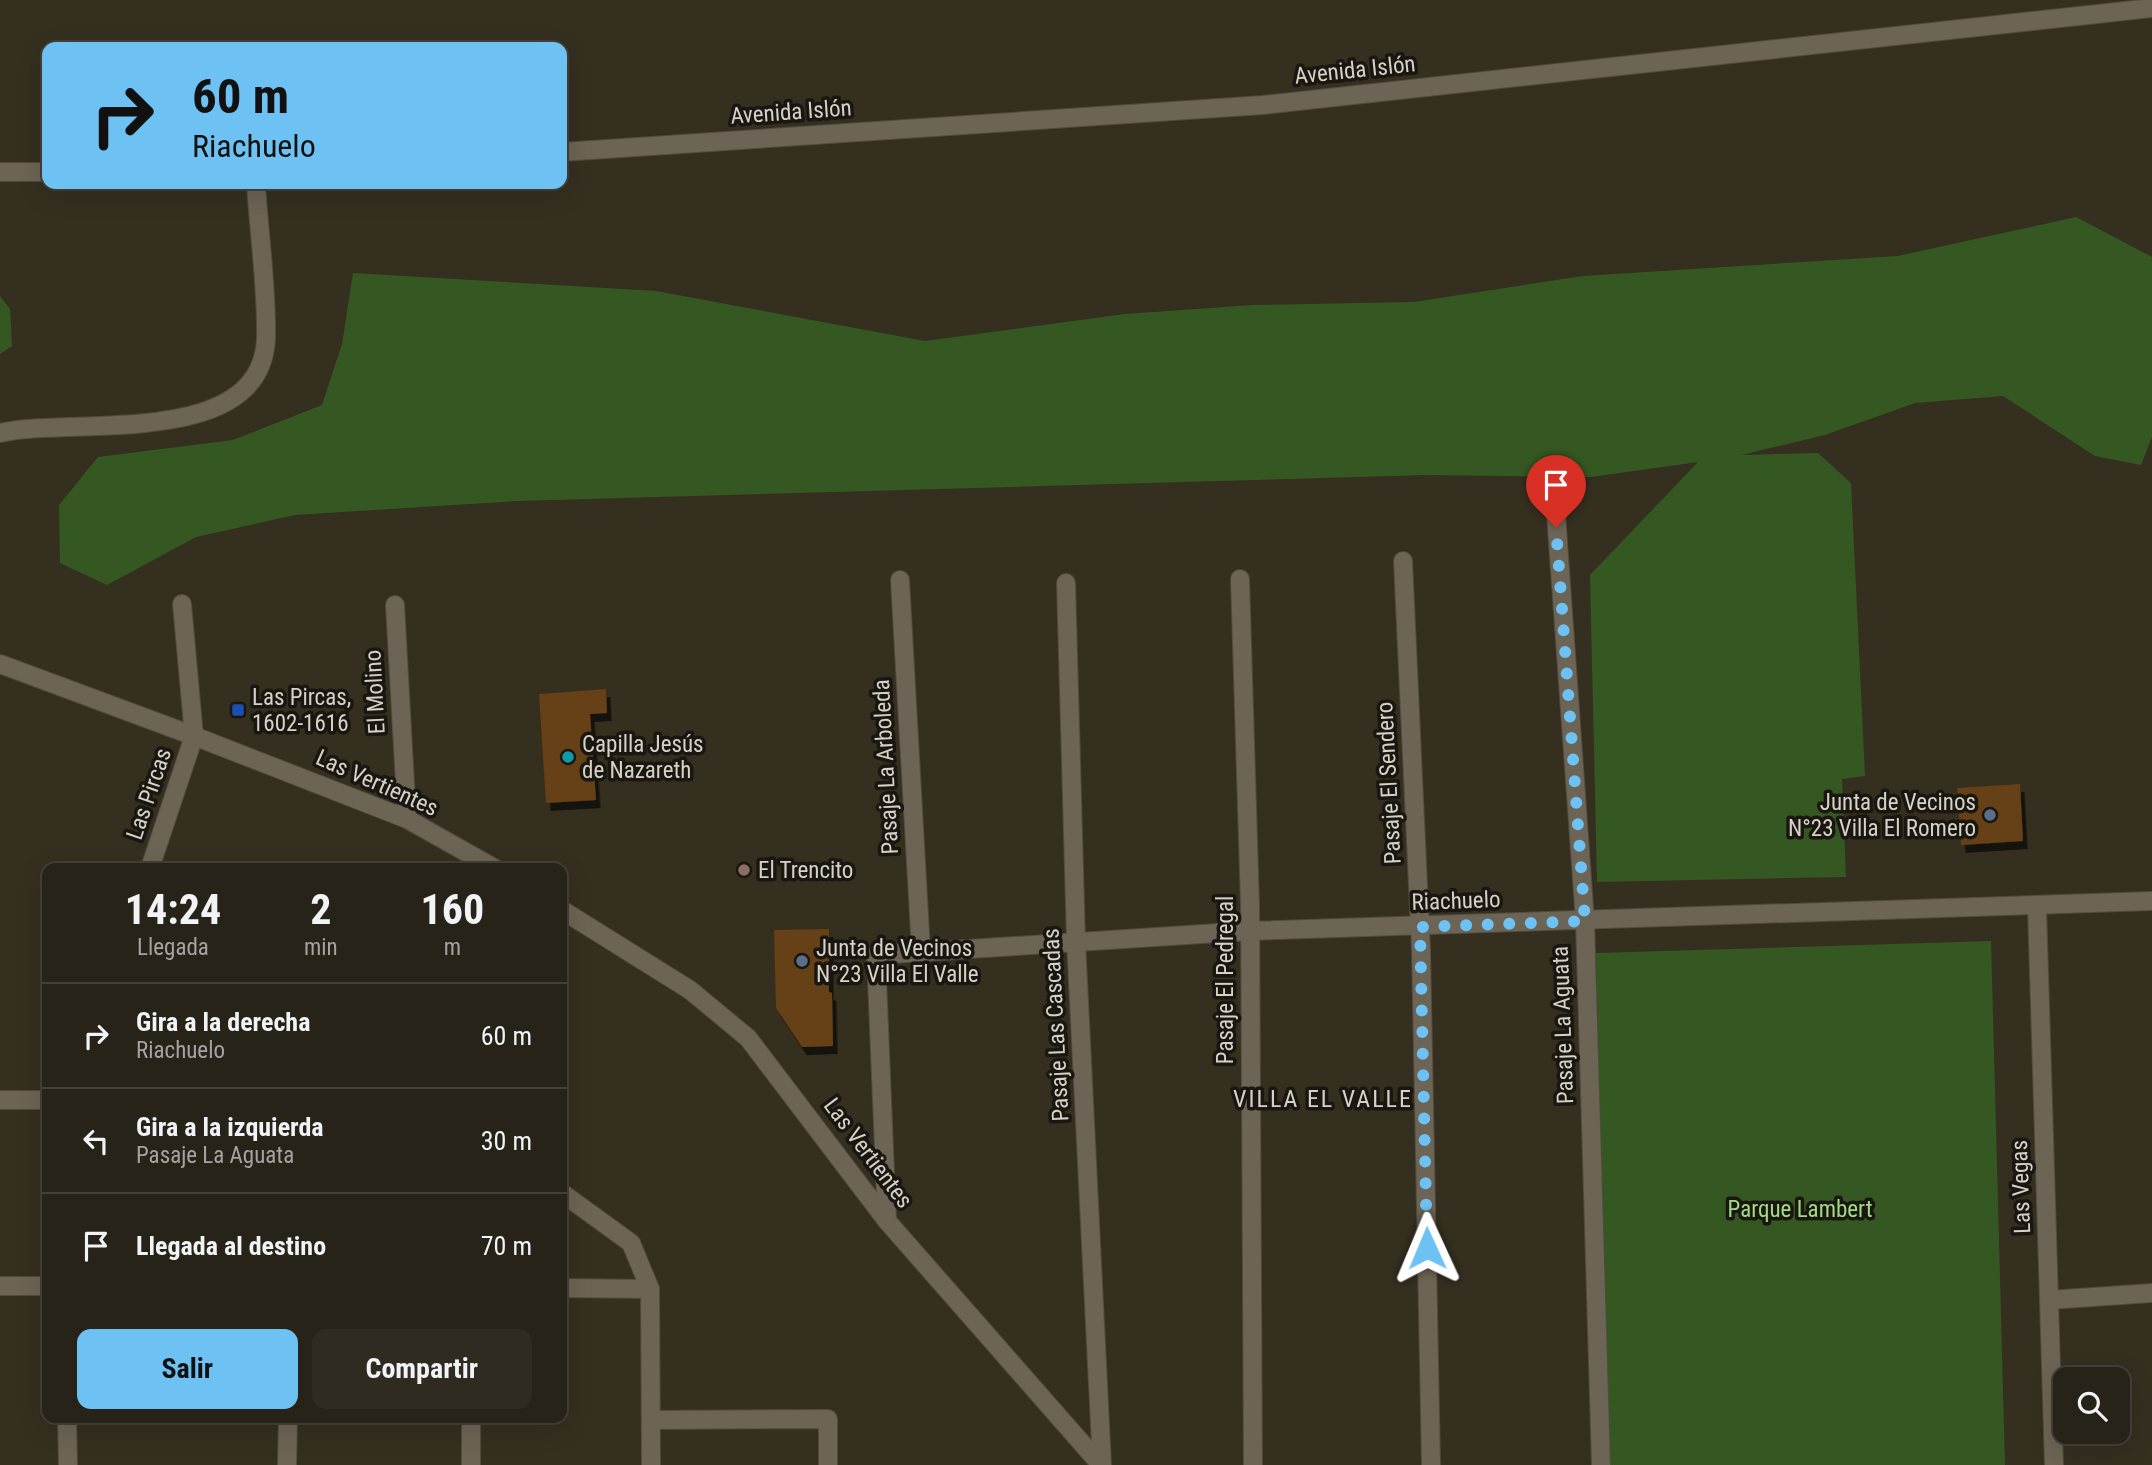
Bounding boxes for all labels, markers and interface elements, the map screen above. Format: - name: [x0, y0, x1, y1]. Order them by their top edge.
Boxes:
- street label: Avenida Islón: [1293, 50, 1417, 90]
- text: 60 m: [192, 68, 289, 125]
- icon: right: [77, 70, 168, 161]
- street label: Avenida Islón: [729, 94, 853, 130]
- text: Riachuelo: [192, 127, 316, 165]
- pin: [1526, 455, 1586, 527]
- icon: arrive: [1537, 466, 1575, 504]
- street label: El Molino: [359, 649, 391, 735]
- street label: Pasaje La Arboleda: [868, 679, 904, 855]
- place label: Las Pircas, 1602-1616: [252, 684, 351, 737]
- street label: Pasaje El Sendero: [1371, 701, 1407, 865]
- marker: Las Pircas, 1602-1616: [230, 702, 246, 718]
- place label: Capilla Jesús de Nazareth: [582, 731, 704, 784]
- street label: Las Vertientes: [312, 744, 442, 822]
- street label: Las Pircas: [121, 745, 177, 843]
- marker: Capilla Jesús de Nazareth: [560, 749, 576, 765]
- place label: Junta de Vecinos N°23 Villa El Romero: [1788, 789, 1976, 842]
- marker: Junta de Vecinos N°23 Villa El Romero: [1982, 807, 1998, 823]
- place label: El Trencito: [758, 857, 853, 884]
- marker: El Trencito: [736, 862, 752, 878]
- text: 14:24: [125, 885, 221, 934]
- text: 2: [310, 885, 331, 934]
- text: 160: [420, 885, 484, 934]
- street label: Riachuelo: [1411, 886, 1501, 916]
- street label: Pasaje El Pedregal: [1212, 896, 1239, 1064]
- street label: Pasaje Las Cascadas: [1037, 928, 1075, 1122]
- text: Llegada: [137, 934, 209, 961]
- text: min: [304, 934, 338, 961]
- text: m: [444, 934, 461, 961]
- place label: Junta de Vecinos N°23 Villa El Valle: [816, 935, 979, 988]
- street label: Pasaje La Aguata: [1547, 945, 1579, 1105]
- marker: Junta de Vecinos N°23 Villa El Valle: [794, 953, 810, 969]
- text: Gira a la derecha: [136, 1007, 310, 1037]
- icon: right: [77, 1017, 115, 1055]
- text: 60 m: [481, 1021, 532, 1051]
- text: Riachuelo: [136, 1037, 225, 1064]
- district label: VILLA EL VALLE: [1233, 1085, 1413, 1113]
- street label: Las Vertientes: [818, 1093, 918, 1213]
- text: Gira a la izquierda: [136, 1112, 324, 1142]
- icon: left: [77, 1122, 115, 1160]
- text: 30 m: [481, 1126, 532, 1156]
- street label: Las Vegas: [2006, 1140, 2036, 1234]
- text: Pasaje La Aguata: [136, 1142, 294, 1169]
- park label: Parque Lambert: [1728, 1196, 1872, 1223]
- position arrow: [1390, 1211, 1464, 1285]
- icon: arrive: [77, 1227, 115, 1265]
- text: Llegada al destino: [136, 1231, 326, 1261]
- text: 70 m: [481, 1231, 532, 1261]
- button: Salir: [77, 1329, 298, 1409]
- button: Compartir: [312, 1329, 532, 1409]
- map controls: [2053, 1367, 2130, 1444]
- button: search: [2053, 1367, 2130, 1444]

